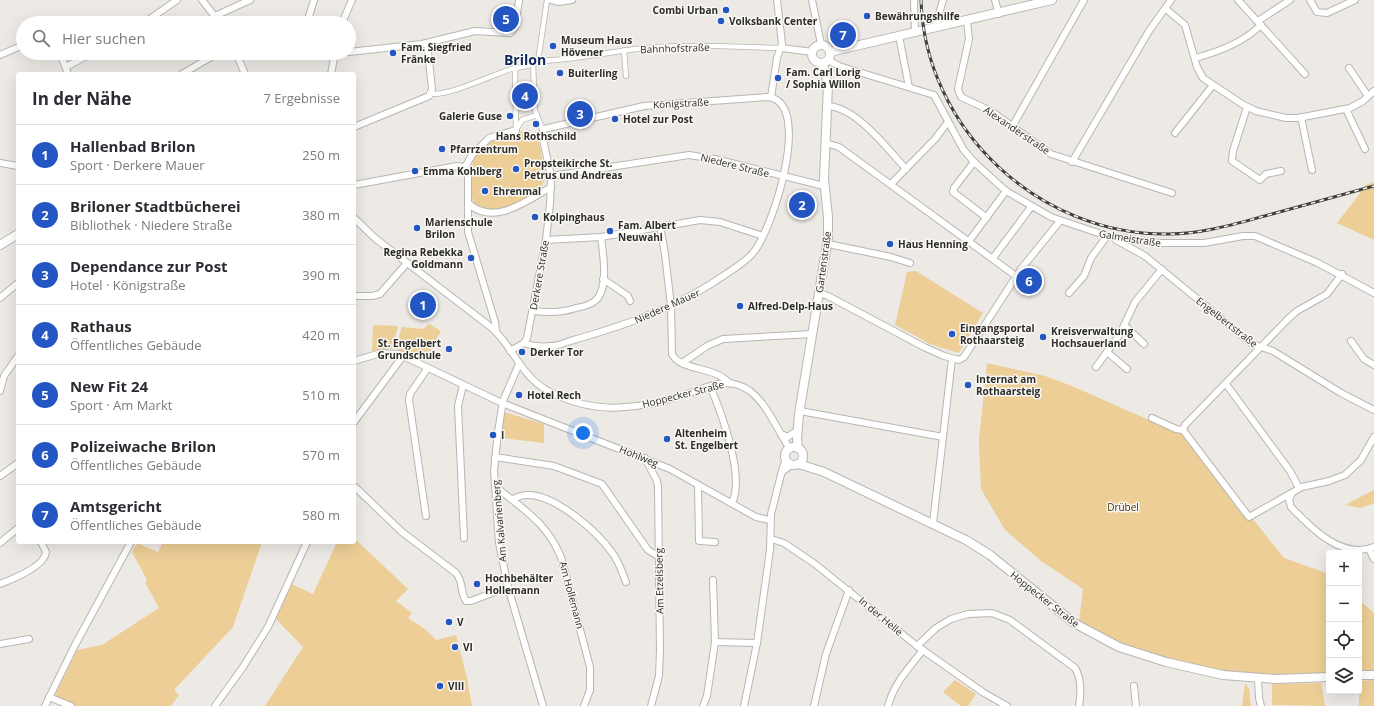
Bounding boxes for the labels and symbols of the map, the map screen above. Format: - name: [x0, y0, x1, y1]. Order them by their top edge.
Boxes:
- place label: Combi Urban: [653, 3, 718, 17]
- pin: 5: [493, 4, 519, 34]
- marker: Combi Urban: [721, 5, 731, 15]
- place label: Bewährungshilfe: [875, 9, 960, 23]
- marker: Bewährungshilfe: [862, 11, 872, 21]
- place label: Volksbank Center: [729, 14, 818, 28]
- marker: Volksbank Center: [716, 16, 726, 26]
- pin: 7: [830, 20, 856, 50]
- place label: Museum Haus Hövener: [561, 33, 632, 59]
- place label: Fam. Siegfried Fränke: [401, 40, 472, 66]
- street label: Bahnhofstraße: [640, 40, 710, 56]
- marker: Museum Haus Hövener: [548, 41, 558, 51]
- marker: Fam. Siegfried Fränke: [388, 48, 398, 58]
- district label: Brilon: [504, 50, 546, 69]
- place label: Fam. Carl Lorig / Sophia Willon: [786, 65, 861, 91]
- place label: Buiterling: [568, 66, 618, 80]
- marker: Buiterling: [555, 68, 565, 78]
- marker: Fam. Carl Lorig / Sophia Willon: [773, 73, 783, 83]
- pin: 4: [512, 81, 538, 111]
- street label: Königstraße: [653, 95, 710, 111]
- pin: 3: [567, 99, 593, 129]
- street label: Alexanderstraße: [981, 103, 1053, 158]
- place label: Galerie Guse: [439, 109, 502, 123]
- marker: Galerie Guse: [505, 111, 515, 121]
- place label: Hotel zur Post: [623, 112, 694, 126]
- marker: Hotel zur Post: [610, 114, 620, 124]
- marker: Hans Rothschild: [531, 119, 541, 129]
- place label: Hans Rothschild: [496, 129, 576, 143]
- place label: Pfarrzentrum: [450, 142, 518, 156]
- marker: Pfarrzentrum: [437, 144, 447, 154]
- street label: Niedere Straße: [699, 150, 771, 180]
- place label: Propsteikirche St. Petrus und Andreas: [524, 156, 623, 182]
- place label: Emma Kohlberg: [423, 164, 502, 178]
- marker: Propsteikirche St. Petrus und Andreas: [511, 164, 521, 174]
- marker: Emma Kohlberg: [410, 166, 420, 176]
- place label: Ehrenmal: [493, 184, 541, 198]
- marker: Ehrenmal: [480, 186, 490, 196]
- pin: 2: [789, 190, 815, 220]
- place label: Kolpinghaus: [543, 210, 605, 224]
- marker: Kolpinghaus: [530, 212, 540, 222]
- place label: Marienschule Brilon: [425, 215, 493, 241]
- place label: Fam. Albert Neuwahl: [618, 218, 677, 244]
- marker: Marienschule Brilon: [412, 223, 422, 233]
- marker: Fam. Albert Neuwahl: [605, 226, 615, 236]
- street label: Galmeistraße: [1098, 226, 1162, 250]
- street label: Gartenstraße: [812, 230, 834, 294]
- place label: Haus Henning: [898, 237, 968, 251]
- street label: Derkere Straße: [526, 239, 552, 311]
- marker: Haus Henning: [885, 239, 895, 249]
- place label: Regina Rebekka Goldmann: [383, 245, 463, 271]
- marker: Regina Rebekka Goldmann: [466, 253, 476, 263]
- pin: 6: [1016, 266, 1042, 296]
- street label: Niedere Mauer: [632, 285, 702, 327]
- pin: 1: [410, 290, 436, 320]
- street label: Engelbertstraße: [1193, 294, 1261, 351]
- place label: Alfred-Delp-Haus: [748, 299, 833, 313]
- marker: Alfred-Delp-Haus: [735, 301, 745, 311]
- place label: Eingangsportal Rothaarsteig: [960, 321, 1035, 347]
- place label: Kreisverwaltung Hochsauerland: [1051, 324, 1133, 350]
- marker: Eingangsportal Rothaarsteig: [947, 329, 957, 339]
- marker: Kreisverwaltung Hochsauerland: [1038, 332, 1048, 342]
- place label: St. Engelbert Grundschule: [378, 336, 442, 362]
- marker: St. Engelbert Grundschule: [444, 344, 454, 354]
- place label: Derker Tor: [530, 345, 584, 359]
- marker: Derker Tor: [517, 347, 527, 357]
- place label: Internat am Rothaarsteig: [976, 372, 1041, 398]
- street label: Hoppecker Straße: [640, 377, 726, 411]
- marker: Internat am Rothaarsteig: [963, 380, 973, 390]
- place label: Hotel Rech: [527, 388, 581, 402]
- marker: Hotel Rech: [514, 390, 524, 400]
- your location: [573, 423, 593, 443]
- place label: Altenheim St. Engelbert: [675, 426, 739, 452]
- place label: I: [501, 428, 504, 442]
- marker: I: [488, 430, 498, 440]
- marker: Altenheim St. Engelbert: [662, 434, 672, 444]
- street label: Hohlweg: [617, 442, 661, 470]
- street label: Am Kalvarienberg: [488, 479, 510, 563]
- park label: Drübel: [1107, 500, 1139, 514]
- street label: Am Etzelsberg: [651, 547, 667, 614]
- street label: Am Hollemann: [556, 560, 588, 630]
- street label: Hoppecker Straße: [1008, 568, 1083, 631]
- place label: Hochbehälter Hollemann: [485, 571, 554, 597]
- marker: Hochbehälter Hollemann: [472, 579, 482, 589]
- street label: In der Helle: [856, 593, 906, 639]
- place label: V: [457, 615, 464, 629]
- marker: V: [444, 617, 454, 627]
- place label: VI: [463, 640, 473, 654]
- marker: VI: [450, 642, 460, 652]
- place label: VIII: [448, 679, 464, 693]
- marker: VIII: [435, 681, 445, 691]

